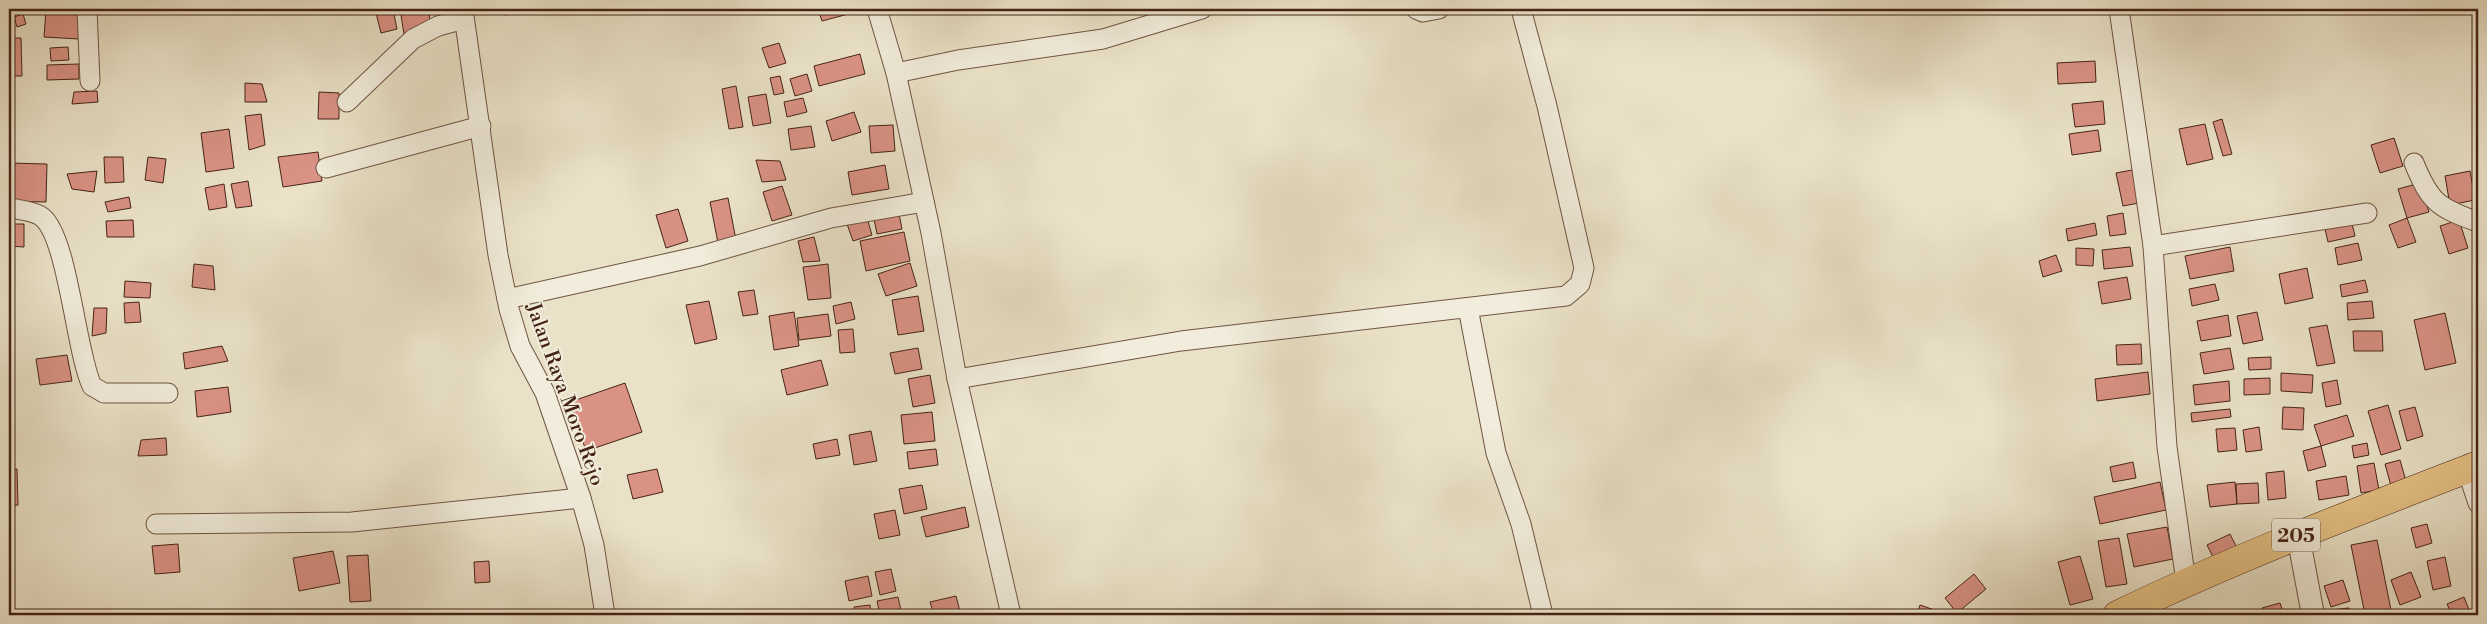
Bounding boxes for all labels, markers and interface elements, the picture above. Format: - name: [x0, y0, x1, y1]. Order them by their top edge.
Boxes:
- street label: Jalan Raya Moro Rejo: [519, 299, 609, 490]
- road number: 205: [2272, 518, 2320, 552]

